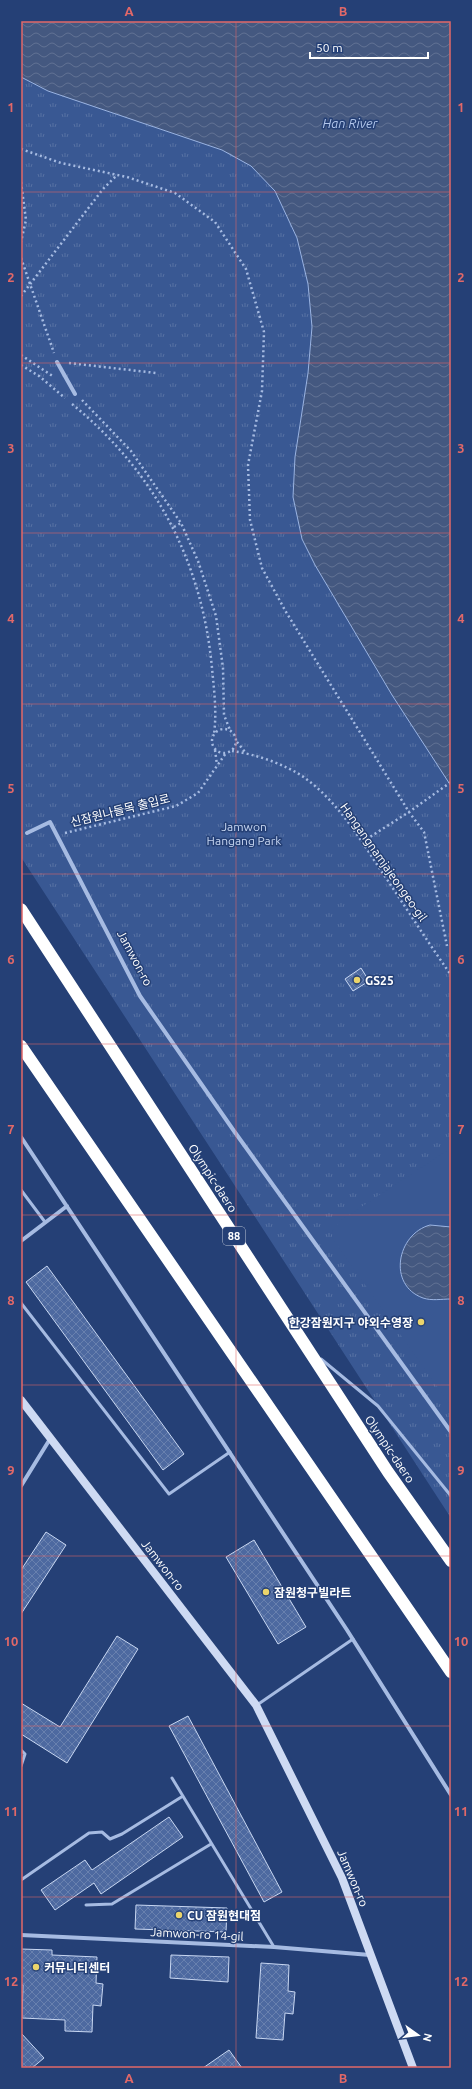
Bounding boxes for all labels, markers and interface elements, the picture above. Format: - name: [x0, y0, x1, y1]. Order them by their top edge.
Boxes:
- text: A: [124, 4, 134, 18]
- text: B: [339, 4, 348, 18]
- scale bar: [310, 34, 428, 60]
- text: 50 m: [316, 41, 343, 54]
- text: 1: [7, 100, 15, 114]
- text: 1: [457, 100, 465, 114]
- water label: Han River: [323, 116, 378, 130]
- text: 2: [7, 270, 15, 284]
- text: 2: [457, 270, 465, 284]
- text: 3: [7, 441, 15, 455]
- text: 3: [457, 441, 465, 455]
- text: 4: [7, 611, 15, 625]
- text: 4: [457, 611, 465, 625]
- text: 5: [7, 781, 15, 795]
- text: 5: [457, 781, 465, 795]
- street label: 신잠원나들목 출입로: [69, 791, 171, 829]
- street label: Hangangnamjajeongeo-gil: [338, 800, 430, 924]
- park label: Jamwon Hangang Park: [207, 820, 281, 847]
- street label: Jamwon-ro: [115, 928, 155, 988]
- text: 6: [7, 952, 15, 966]
- text: 6: [457, 952, 465, 966]
- place label: GS25: [365, 974, 394, 987]
- marker: GS25: [352, 975, 362, 985]
- text: 7: [7, 1122, 15, 1136]
- text: 7: [457, 1122, 465, 1136]
- street label: Olympic-daero: [186, 1141, 240, 1215]
- road number: 88: [223, 1227, 245, 1245]
- text: 8: [7, 1293, 15, 1307]
- text: 8: [457, 1293, 465, 1307]
- place label: 한강잠원지구 야외수영장: [289, 1316, 413, 1329]
- marker: 한강잠원지구 야외수영장: [416, 1317, 426, 1327]
- street label: Olympic-daero: [363, 1413, 417, 1485]
- text: 9: [7, 1463, 15, 1477]
- text: 9: [457, 1463, 465, 1477]
- street label: Jamwon-ro: [139, 1537, 187, 1593]
- place label: 잠원청구빌라트: [274, 1586, 351, 1599]
- marker: 잠원청구빌라트: [261, 1587, 271, 1597]
- text: 10: [4, 1634, 18, 1648]
- text: 10: [454, 1634, 468, 1648]
- text: 11: [4, 1804, 18, 1818]
- text: 11: [454, 1804, 468, 1818]
- street label: Jamwon-ro: [335, 1848, 371, 1908]
- place label: CU 잠원현대점: [187, 1909, 261, 1922]
- marker: CU 잠원현대점: [174, 1910, 184, 1920]
- street label: Jamwon-ro 14-gil: [150, 1925, 244, 1943]
- place label: 커뮤니티센터: [44, 1961, 110, 1974]
- marker: 커뮤니티센터: [31, 1962, 41, 1972]
- text: 12: [4, 1974, 18, 1988]
- text: 12: [454, 1974, 468, 1988]
- north arrow: [398, 2015, 438, 2055]
- text: N: [421, 2032, 435, 2043]
- text: A: [124, 2071, 134, 2085]
- text: B: [339, 2071, 348, 2085]

